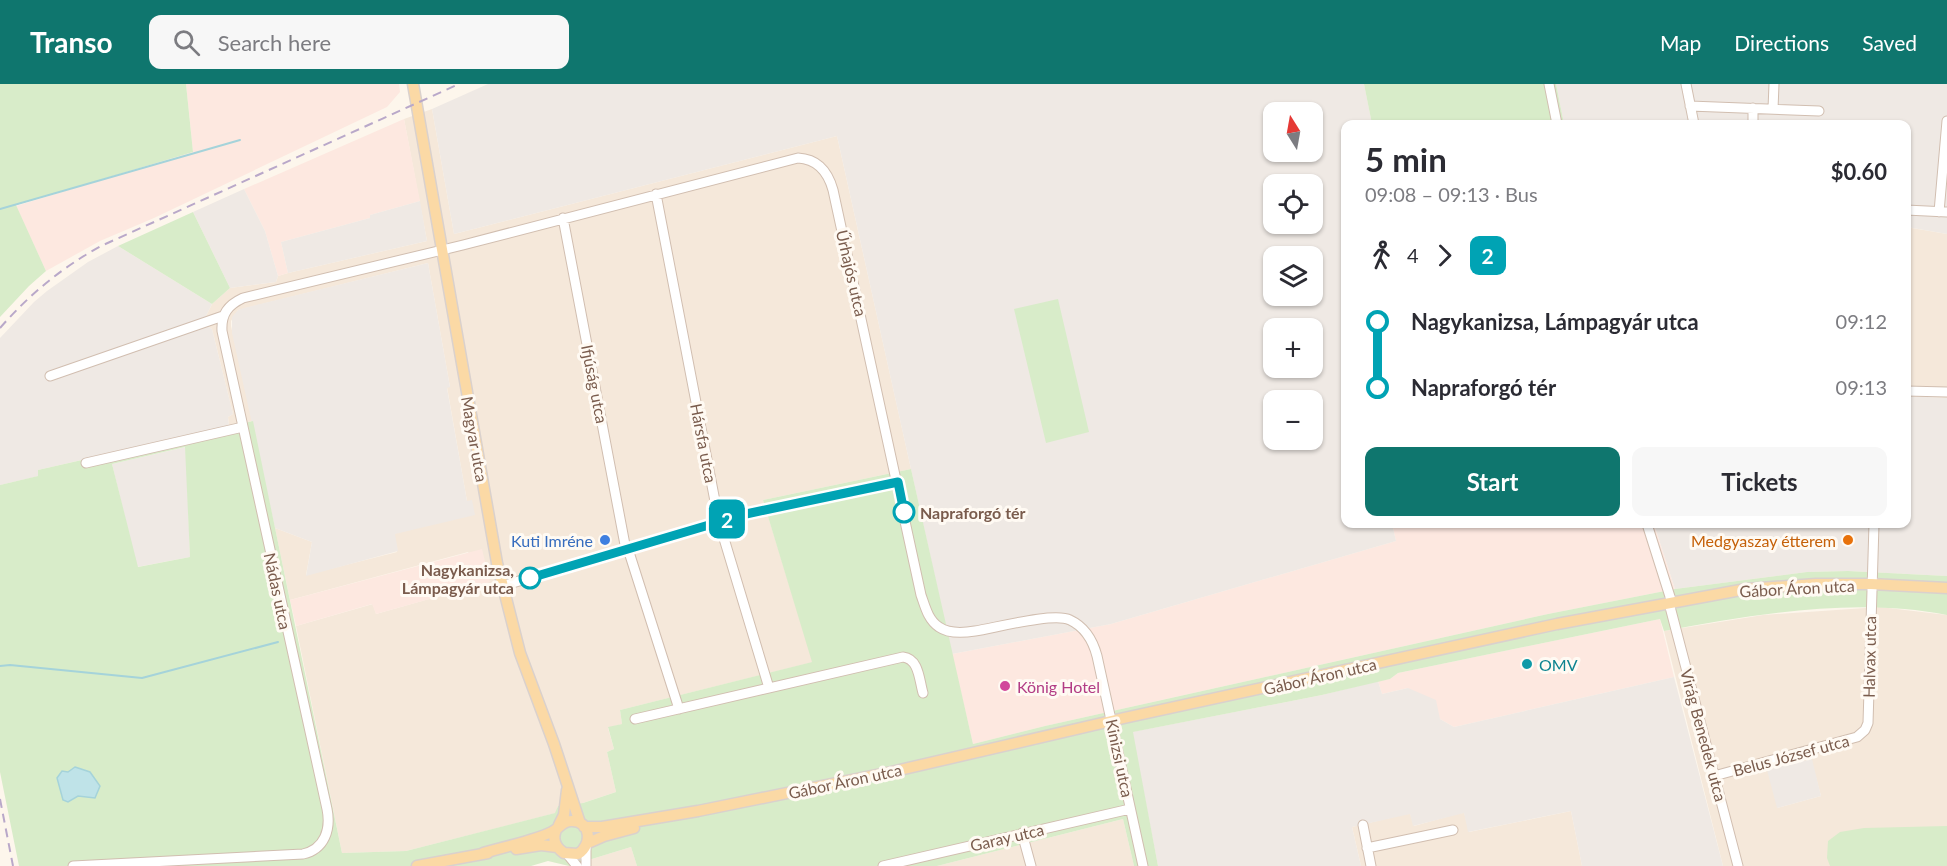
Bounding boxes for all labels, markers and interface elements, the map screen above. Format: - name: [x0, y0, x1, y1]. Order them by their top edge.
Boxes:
- search box: [149, 15, 569, 69]
- text: Transo: [30, 25, 113, 59]
- icon: search: [170, 26, 203, 59]
- text: Search here: [218, 29, 331, 56]
- text: Map: [1660, 30, 1701, 55]
- text: Directions: [1734, 30, 1829, 55]
- text: Saved: [1862, 30, 1917, 55]
- north arrow: [1263, 102, 1323, 162]
- map controls: [1263, 102, 1323, 450]
- text: 5 min: [1365, 139, 1447, 179]
- text: $0.60: [1831, 158, 1887, 185]
- button: locate: [1263, 174, 1323, 234]
- text: 09:08 – 09:13 · Bus: [1365, 182, 1538, 206]
- street label: Űrhajós utca: [833, 228, 871, 318]
- icon: walk: [1365, 239, 1398, 272]
- icon: forward: [1428, 239, 1461, 272]
- text: 4: [1407, 243, 1419, 267]
- text: 2: [1482, 243, 1494, 268]
- button: layers: [1263, 246, 1323, 306]
- text: Nagykanizsa, Lámpagyár utca: [1411, 308, 1699, 335]
- text: 09:12: [1836, 309, 1887, 333]
- button: +: [1263, 318, 1323, 378]
- street label: Ifjúság utca: [578, 343, 612, 425]
- text: Napraforgó tér: [1411, 374, 1556, 401]
- text: 09:13: [1836, 375, 1887, 399]
- button: −: [1263, 390, 1323, 450]
- street label: Magyar utca: [458, 395, 492, 483]
- street label: Hársfa utca: [687, 402, 721, 484]
- button: Start: [1365, 447, 1620, 516]
- button: Tickets: [1632, 447, 1887, 516]
- line badge: 2: [708, 500, 746, 538]
- marker: Napraforgó tér: [893, 501, 915, 523]
- place label: Napraforgó tér: [920, 503, 1026, 522]
- text: 2: [721, 507, 733, 532]
- place label: Kuti Imréne: [511, 531, 593, 550]
- place label: Medgyaszay étterem: [1691, 531, 1836, 550]
- marker: Kuti Imréne: [598, 533, 612, 547]
- marker: Medgyaszay étterem: [1841, 533, 1855, 547]
- street label: Nádas utca: [261, 551, 295, 631]
- place label: Nagykanizsa, Lámpagyár utca: [402, 560, 514, 597]
- marker: Nagykanizsa, Lámpagyár utca: [519, 567, 541, 589]
- street label: Gábor Áron utca: [1739, 575, 1855, 601]
- street label: Halvax utca: [1859, 616, 1879, 698]
- street label: Gábor Áron utca: [1262, 654, 1378, 698]
- place label: OMV: [1539, 655, 1578, 674]
- marker: OMV: [1520, 657, 1534, 671]
- street label: Virág Benedek utca: [1677, 667, 1731, 803]
- place label: König Hotel: [1017, 677, 1100, 696]
- marker: König Hotel: [998, 679, 1012, 693]
- street label: Kinizsi utca: [1102, 717, 1138, 799]
- street label: Belus József utca: [1731, 730, 1851, 780]
- street label: Gábor Áron utca: [787, 760, 903, 802]
- street label: Garay utca: [968, 819, 1046, 855]

